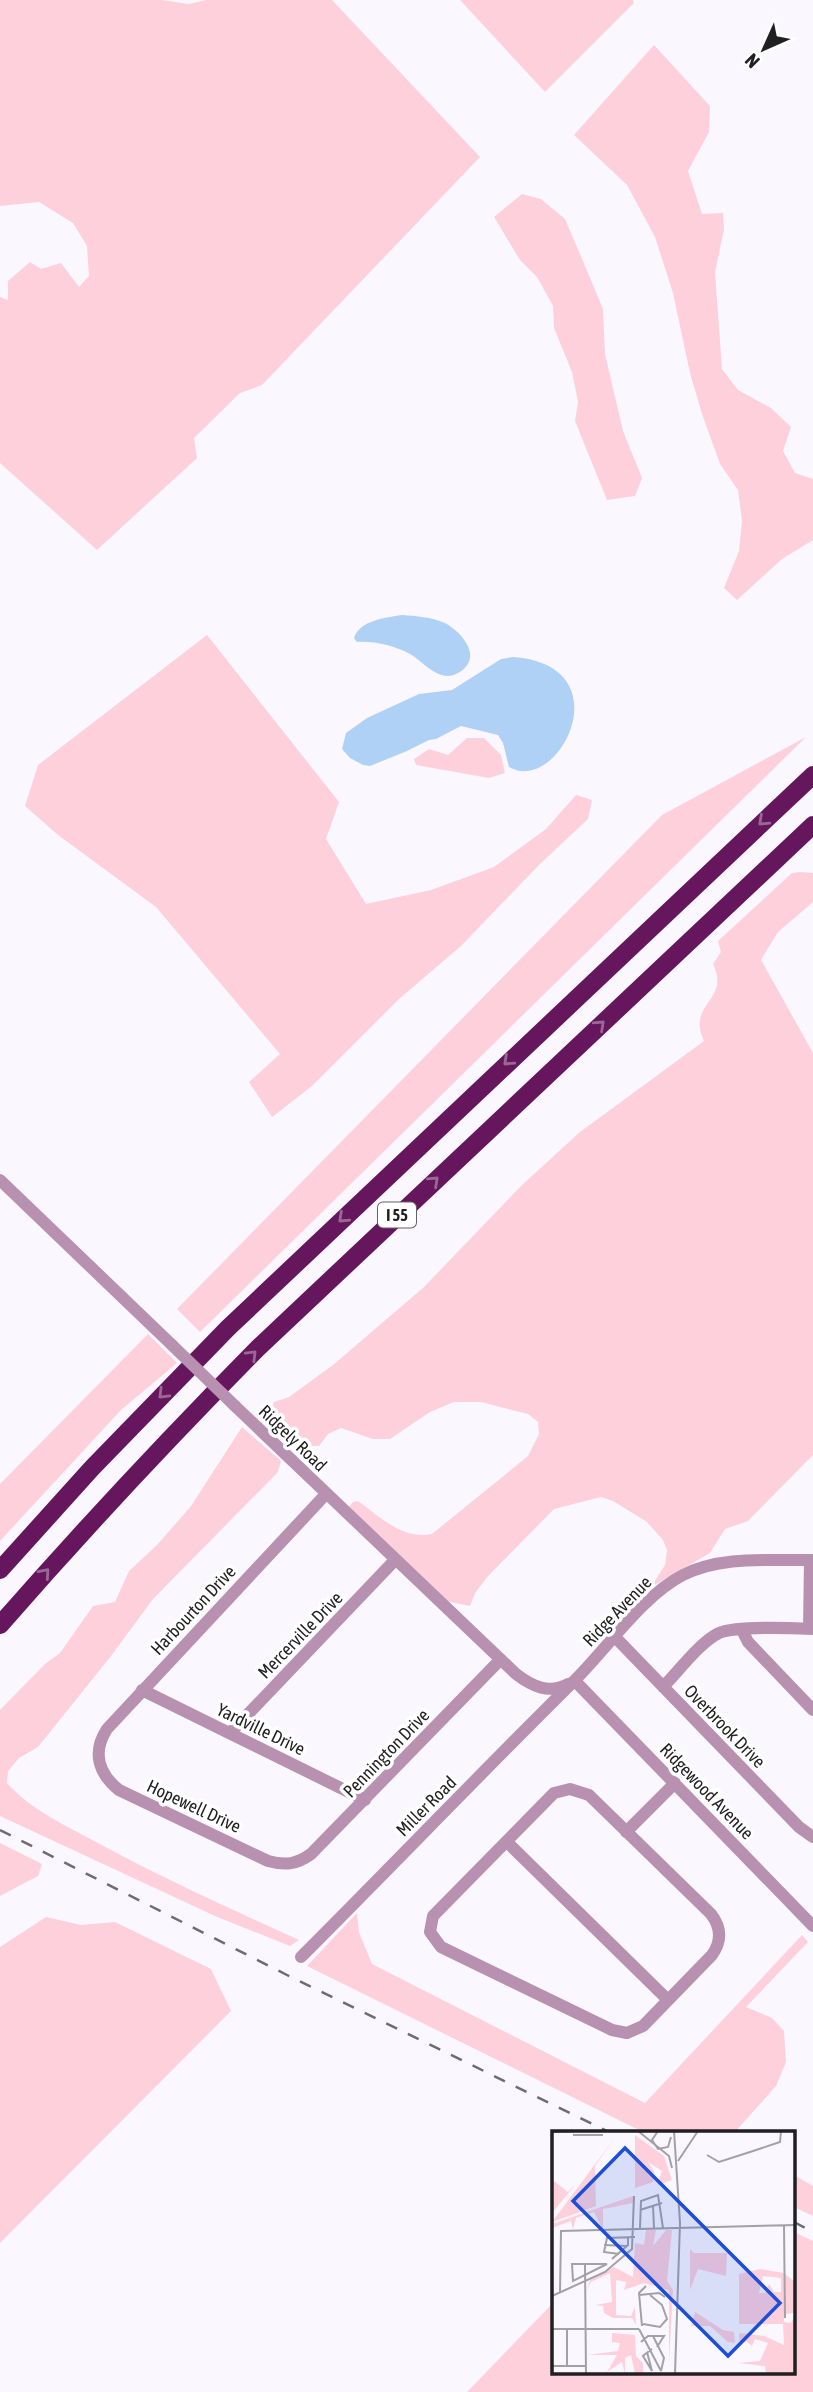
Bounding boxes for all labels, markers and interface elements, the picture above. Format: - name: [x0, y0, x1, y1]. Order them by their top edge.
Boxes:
- north arrow: [729, 14, 799, 84]
- text: N: [740, 49, 764, 73]
- one-way arrow: [758, 813, 771, 826]
- one-way arrow: [591, 1020, 604, 1033]
- one-way arrow: [504, 1053, 517, 1066]
- one-way arrow: [426, 1176, 439, 1189]
- road number: I 55: [378, 1203, 416, 1228]
- one-way arrow: [338, 1209, 351, 1222]
- one-way arrow: [243, 1350, 256, 1363]
- one-way arrow: [158, 1385, 171, 1398]
- street label: Ridgely Road: [255, 1401, 331, 1475]
- street label: Harbourton Drive: [146, 1561, 240, 1659]
- one-way arrow: [37, 1568, 49, 1581]
- street label: Ridge Avenue: [578, 1572, 656, 1650]
- street label: Mercerville Drive: [253, 1587, 347, 1683]
- street label: Overbrook Drive: [680, 1680, 770, 1772]
- street label: Yardville Drive: [213, 1699, 309, 1759]
- street label: Pennington Drive: [339, 1705, 433, 1801]
- street label: Ridgewood Avenue: [656, 1739, 758, 1843]
- street label: Miller Road: [392, 1772, 460, 1840]
- street label: Hopewell Drive: [144, 1775, 244, 1837]
- inset map: [552, 2131, 796, 2374]

